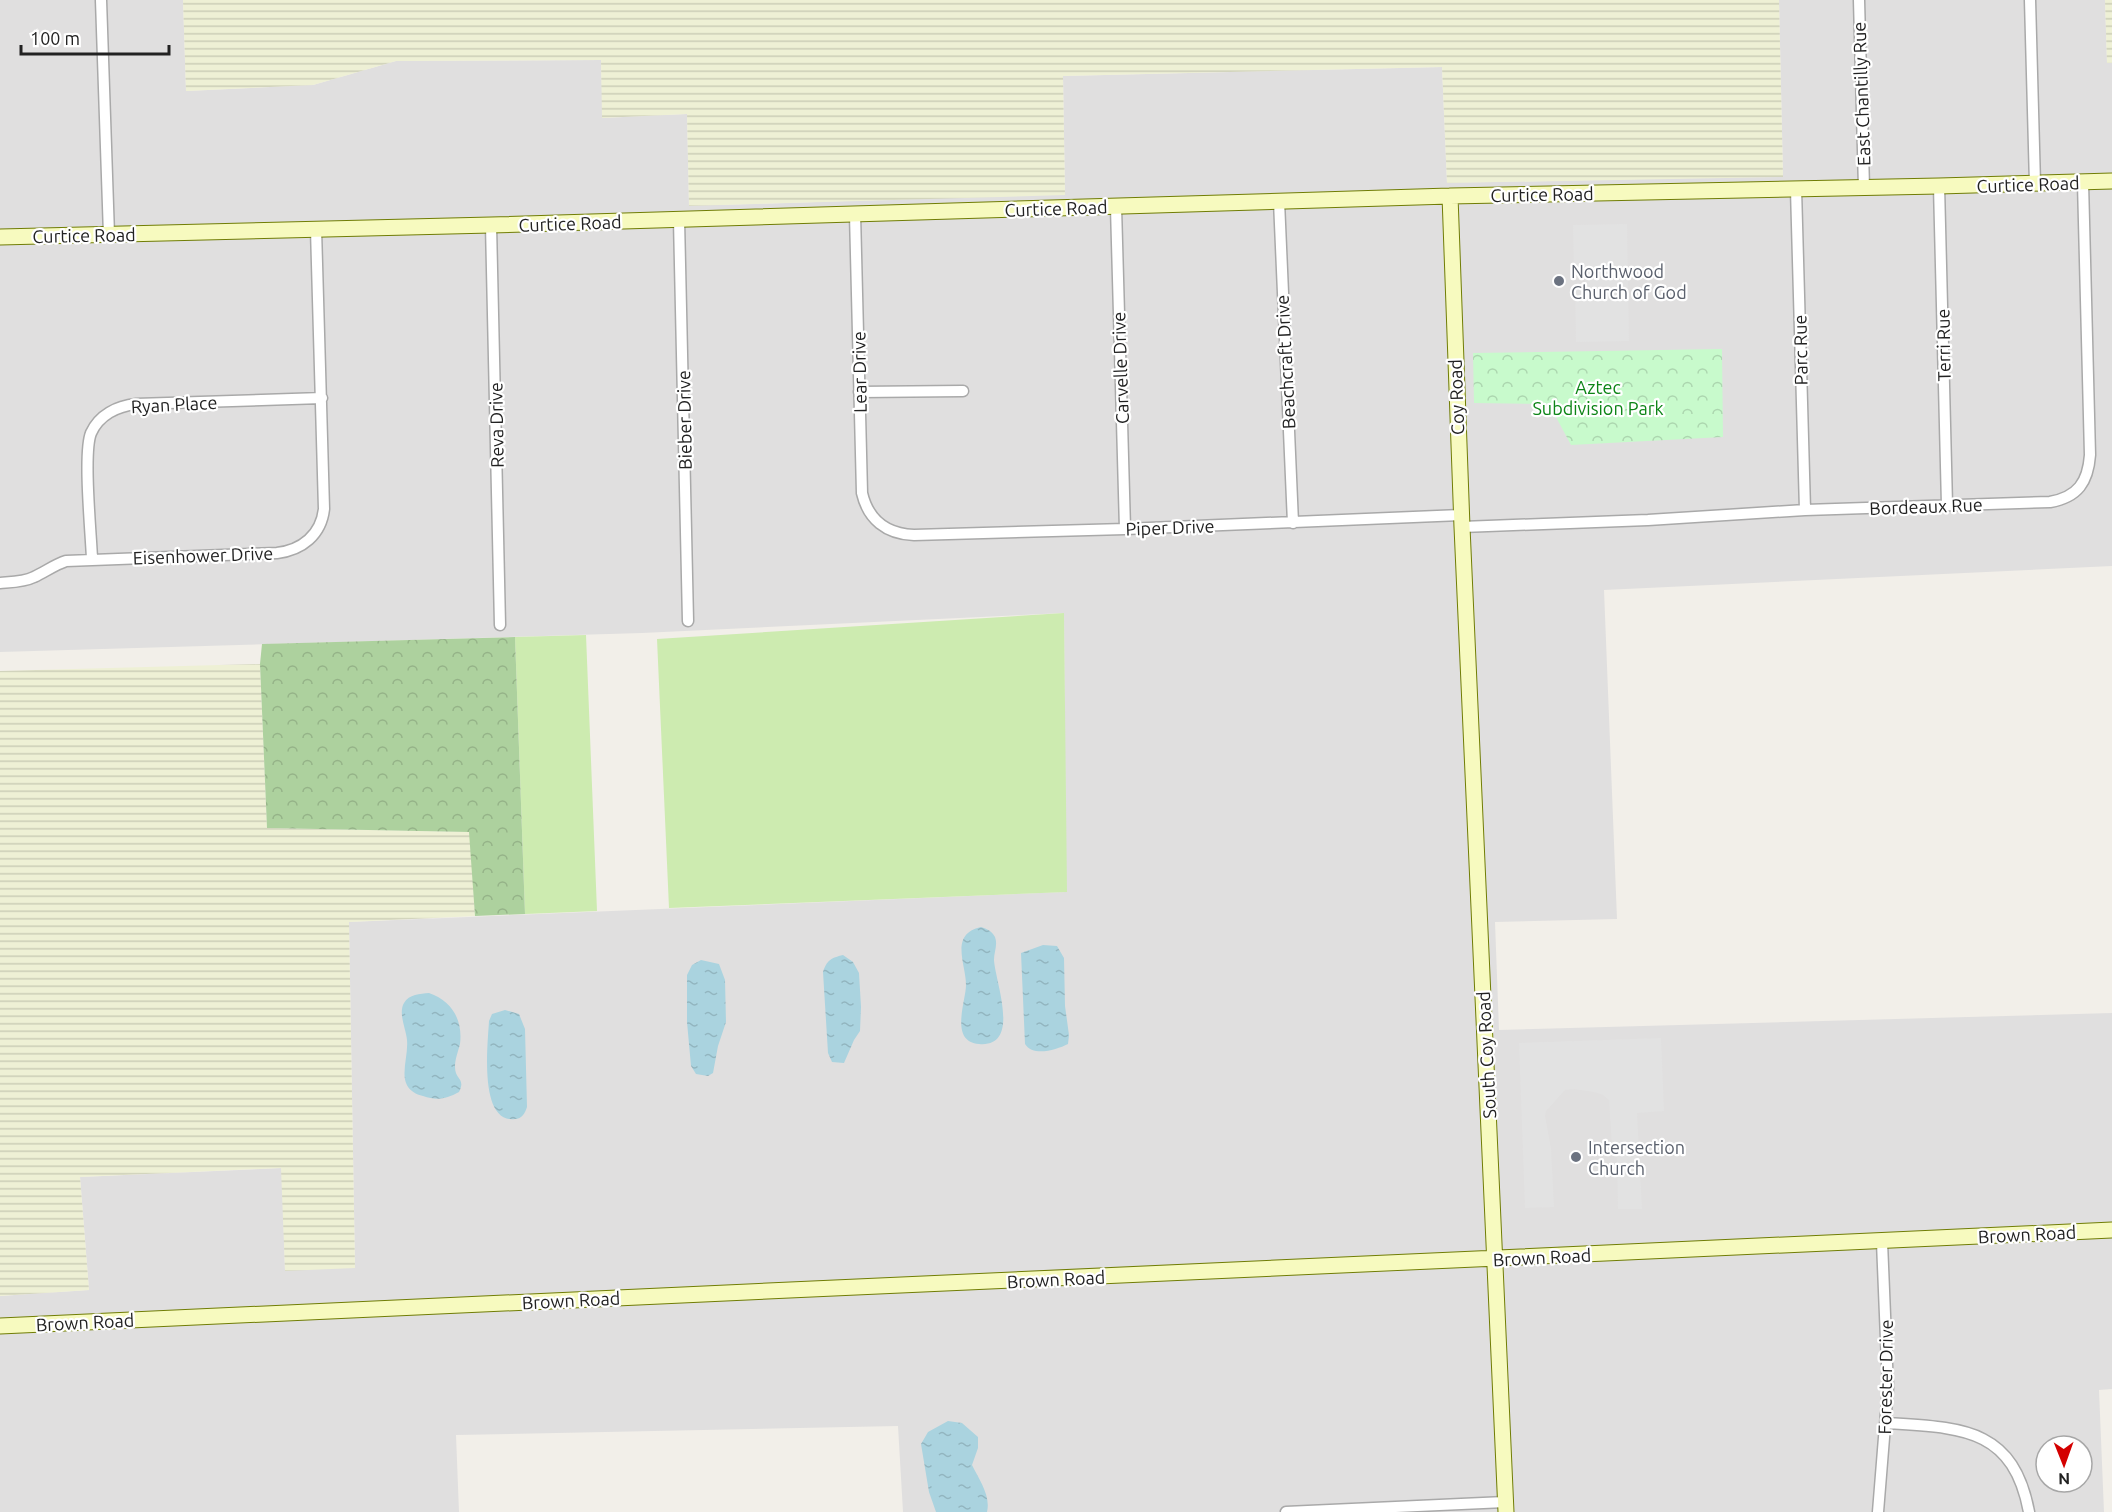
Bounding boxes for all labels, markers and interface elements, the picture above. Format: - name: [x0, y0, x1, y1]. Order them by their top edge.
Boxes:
- scale bar: [21, 18, 170, 56]
- street label: East Chantilly Rue: [1848, 22, 1874, 166]
- text: 100 m: [30, 28, 80, 48]
- street label: Curtice Road: [1976, 172, 2080, 196]
- street label: Curtice Road: [1490, 183, 1594, 205]
- street label: Curtice Road: [1004, 196, 1108, 220]
- street label: Curtice Road: [518, 211, 622, 235]
- street label: Curtice Road: [32, 224, 136, 246]
- place label: Northwood Church of God: [1571, 261, 1687, 302]
- marker: Northwood Church of God: [1552, 274, 1566, 288]
- street label: Beachcraft Drive: [1271, 294, 1299, 430]
- street label: Terri Rue: [1932, 309, 1954, 381]
- street label: Carvelle Drive: [1108, 312, 1132, 424]
- street label: Parc Rue: [1789, 315, 1811, 385]
- street label: Lear Drive: [848, 331, 870, 413]
- street label: Coy Road: [1445, 359, 1467, 435]
- street label: Bieber Drive: [673, 370, 695, 470]
- park label: Aztec Subdivision Park: [1532, 377, 1664, 418]
- street label: Reva Drive: [485, 382, 507, 468]
- street label: Ryan Place: [130, 392, 218, 416]
- street label: Bordeaux Rue: [1869, 494, 1983, 518]
- street label: Piper Drive: [1125, 515, 1215, 539]
- street label: Eisenhower Drive: [132, 543, 274, 567]
- street label: South Coy Road: [1473, 991, 1499, 1119]
- place label: Intersection Church: [1588, 1137, 1685, 1178]
- marker: Intersection Church: [1569, 1150, 1583, 1164]
- street label: Brown Road: [1977, 1221, 2077, 1247]
- street label: Brown Road: [1492, 1244, 1592, 1270]
- street label: Brown Road: [1006, 1266, 1106, 1292]
- street label: Brown Road: [521, 1287, 621, 1313]
- street label: Brown Road: [35, 1309, 135, 1335]
- street label: Forester Drive: [1874, 1319, 1896, 1435]
- north arrow: [2034, 1434, 2094, 1494]
- text: N: [2058, 1470, 2070, 1488]

